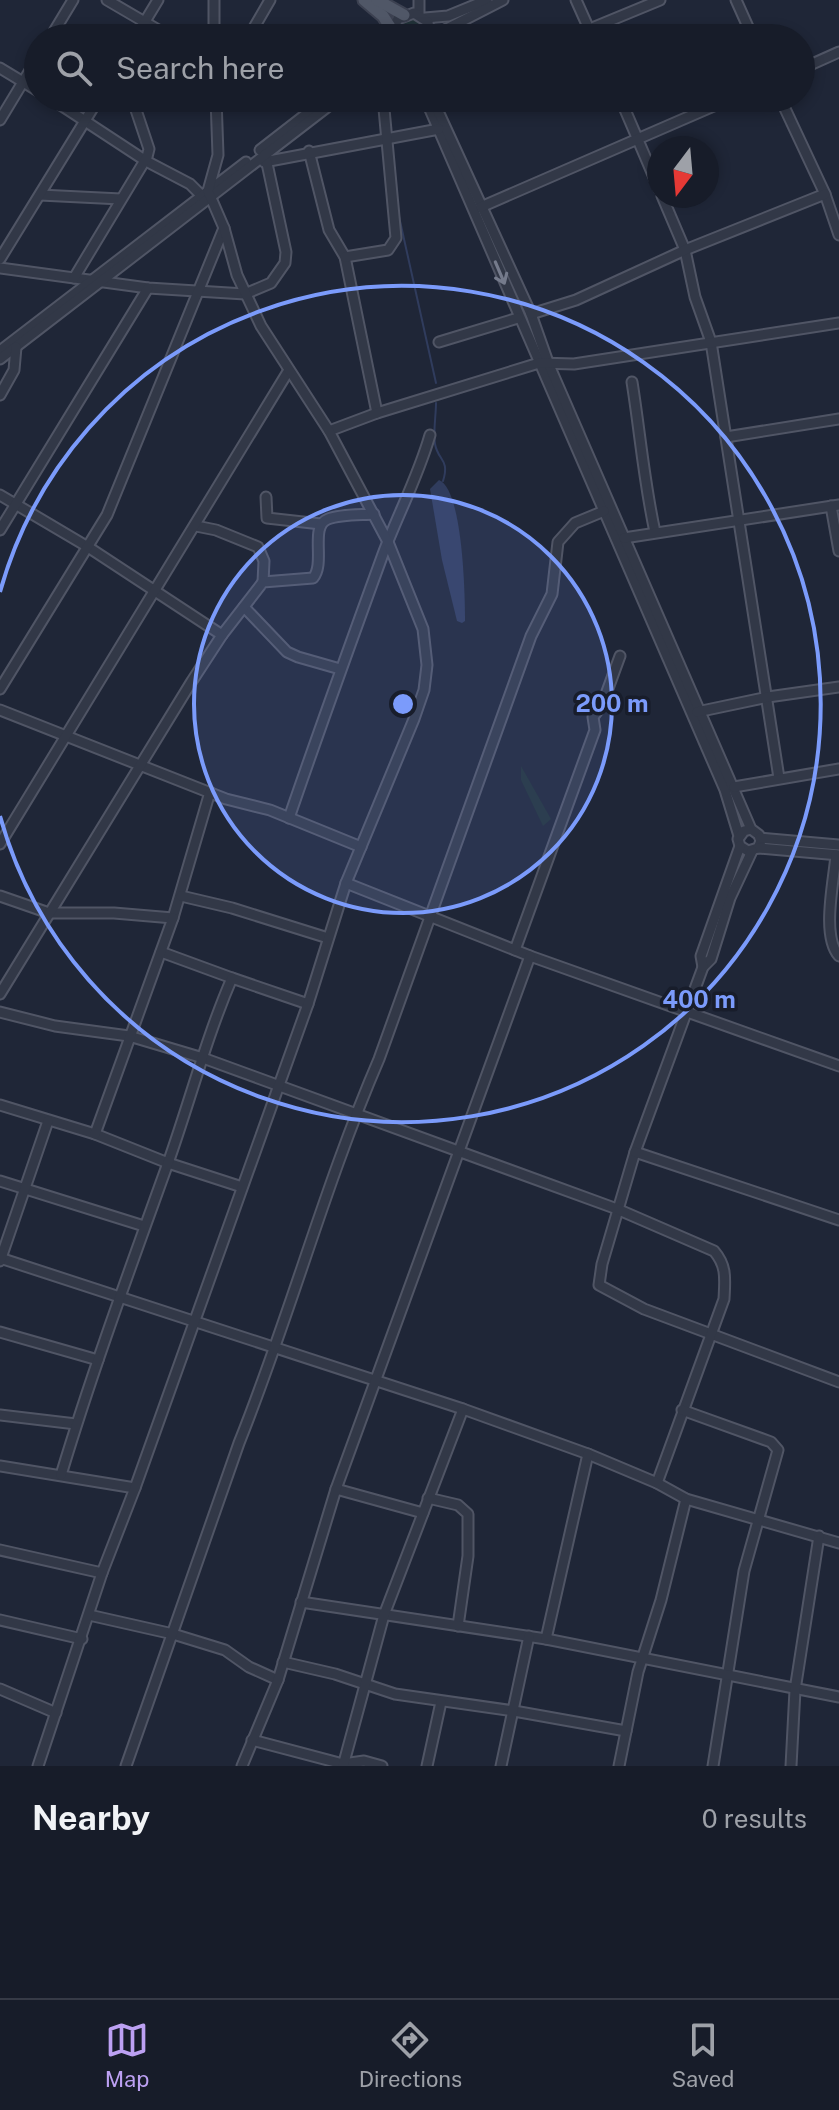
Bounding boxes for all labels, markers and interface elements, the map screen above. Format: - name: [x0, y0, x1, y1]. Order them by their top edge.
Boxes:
- search box: [24, 24, 815, 112]
- icon: search: [52, 46, 96, 90]
- text: Search here: [116, 50, 284, 86]
- north arrow: [647, 136, 719, 208]
- one-way arrow: [493, 260, 508, 285]
- text: 200 m: [575, 689, 649, 717]
- centre of rings: [389, 690, 417, 718]
- text: 400 m: [662, 985, 736, 1013]
- text: Nearby: [32, 1798, 150, 1838]
- text: 0 results: [702, 1803, 807, 1834]
- tab: Map: [105, 2018, 149, 2092]
- tab: Directions: [359, 2018, 462, 2092]
- tab: Saved: [671, 2018, 734, 2092]

